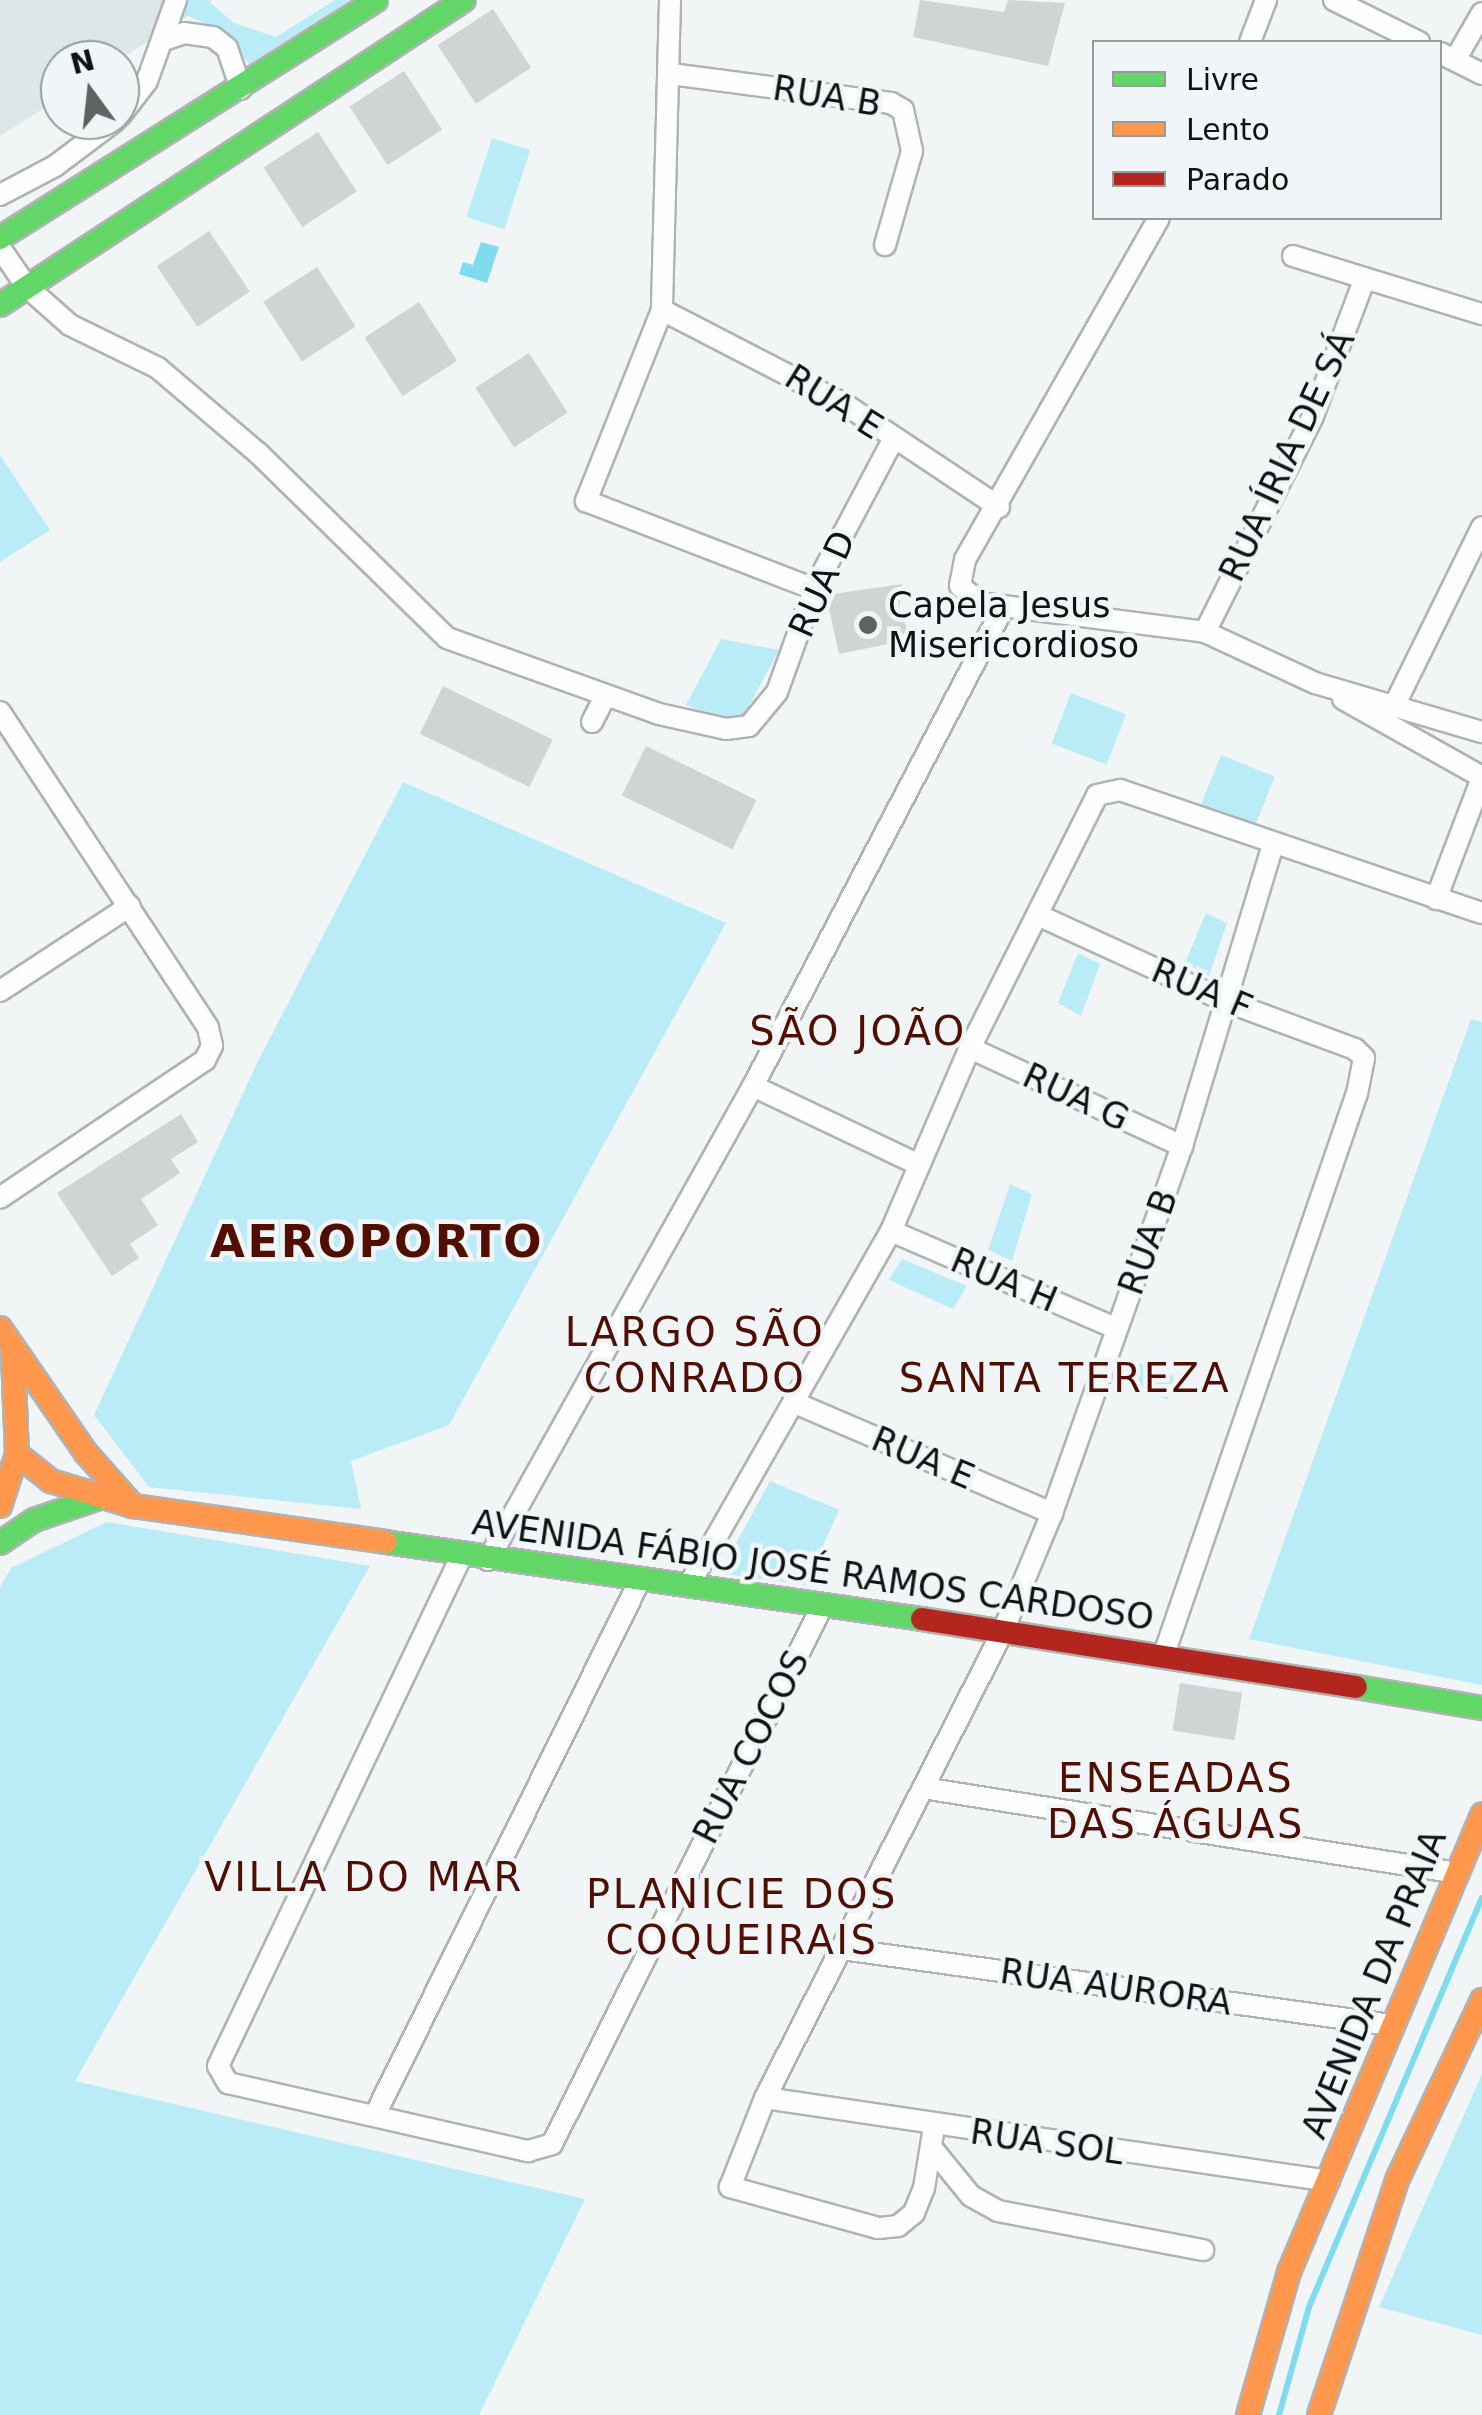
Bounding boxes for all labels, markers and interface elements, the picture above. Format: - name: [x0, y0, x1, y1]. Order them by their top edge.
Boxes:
- north arrow: [40, 40, 140, 140]
- legend: [1092, 40, 1442, 220]
- text: N: [67, 44, 98, 81]
- text: Livre: [1186, 62, 1259, 97]
- street label: RUA B: [770, 67, 884, 125]
- text: Lento: [1186, 112, 1270, 147]
- text: Parado: [1186, 162, 1289, 197]
- street label: RUA ÍRIA DE SÁ: [1210, 324, 1364, 588]
- street label: RUA E: [777, 356, 891, 448]
- street label: RUA D: [780, 524, 864, 644]
- place label: Capela Jesus Misericordioso: [888, 584, 1139, 666]
- marker: Capela Jesus Misericordioso: [857, 614, 879, 636]
- street label: RUA F: [1145, 949, 1259, 1029]
- district label: SÃO JOÃO: [749, 1007, 967, 1055]
- street label: RUA G: [1016, 1054, 1136, 1140]
- street label: RUA B: [1110, 1184, 1186, 1300]
- district label: AEROPORTO: [210, 1215, 544, 1269]
- street label: RUA H: [945, 1239, 1063, 1321]
- district label: LARGO SÃO CONRADO: [565, 1308, 825, 1402]
- district label: SANTA TEREZA: [899, 1354, 1231, 1402]
- street label: RUA E: [865, 1418, 981, 1498]
- street label: AVENIDA FÁBIO JOSÉ RAMOS CARDOSO: [470, 1501, 1156, 1639]
- street label: RUA COCOS: [684, 1643, 818, 1851]
- district label: ENSEADAS DAS ÁGUAS: [1047, 1754, 1305, 1848]
- street label: AVENIDA DA PRAIA: [1293, 1823, 1455, 2145]
- district label: VILLA DO MAR: [204, 1853, 524, 1901]
- district label: PLANICIE DOS COQUEIRAIS: [586, 1870, 898, 1964]
- street label: RUA AURORA: [998, 1950, 1234, 2024]
- street label: RUA SOL: [968, 2110, 1126, 2174]

